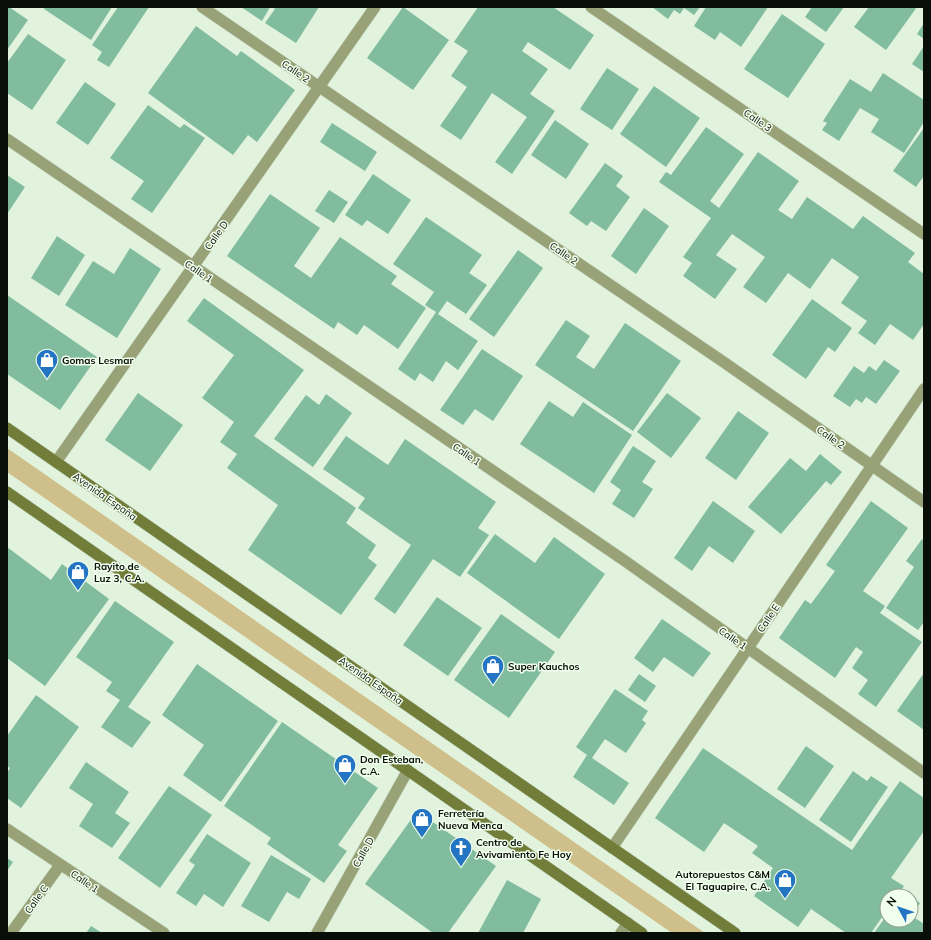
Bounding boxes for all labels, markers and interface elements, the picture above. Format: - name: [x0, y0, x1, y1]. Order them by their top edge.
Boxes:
- street label: Calle 2: [279, 57, 312, 86]
- street label: Calle 3: [741, 106, 774, 135]
- street label: Calle D: [202, 218, 231, 253]
- street label: Calle 2: [547, 239, 580, 268]
- street label: Calle 1: [182, 257, 215, 286]
- shop icon: Gomas Lesmar: [34, 347, 60, 380]
- place label: Gomas Lesmar: [62, 354, 133, 367]
- street label: Calle 2: [814, 423, 847, 452]
- street label: Calle 1: [450, 440, 483, 469]
- street label: Avenida España: [70, 470, 139, 523]
- shop icon: Rayito de Luz 3, C.A.: [65, 559, 91, 592]
- place label: Rayito de Luz 3, C.A.: [94, 560, 145, 585]
- street label: Calle E: [754, 602, 783, 635]
- street label: Calle 1: [716, 624, 749, 653]
- shop icon: Super Kauchos: [480, 653, 506, 686]
- street label: Avenida España: [336, 654, 405, 707]
- place label: Super Kauchos: [508, 660, 580, 673]
- shop icon: Don Esteban, C.A.: [332, 752, 358, 785]
- place label: Don Esteban, C.A.: [360, 753, 423, 778]
- shop icon: Ferretería Nueva Menca: [409, 806, 435, 839]
- place label: Ferretería Nueva Menca: [438, 807, 503, 832]
- street label: Calle D: [350, 835, 377, 870]
- church icon: Centro de Avivamiento Fe Hoy: [448, 835, 474, 868]
- place label: Centro de Avivamiento Fe Hoy: [476, 836, 572, 861]
- street label: Calle 1: [68, 867, 101, 896]
- shop icon: Autorepuestos C&M El Taguapire, C.A.: [772, 867, 798, 900]
- place label: Autorepuestos C&M El Taguapire, C.A.: [675, 868, 770, 893]
- street label: Calle C: [22, 882, 51, 916]
- north arrow: [879, 888, 919, 928]
- text: N: [883, 894, 899, 909]

